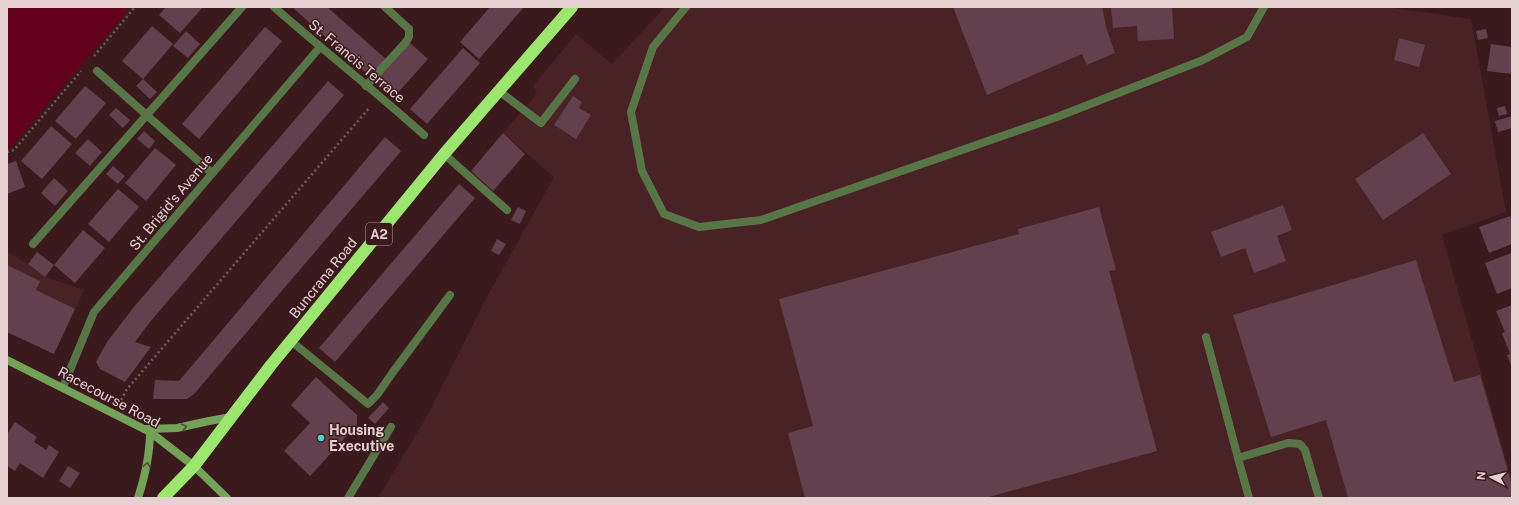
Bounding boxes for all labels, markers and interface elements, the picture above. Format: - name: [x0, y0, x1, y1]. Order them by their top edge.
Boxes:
- street label: St. Francis Terrace: [306, 16, 409, 106]
- street label: St. Brigid's Avenue: [126, 151, 216, 253]
- road number: A2: [366, 223, 392, 245]
- street label: Buncrana Road: [286, 235, 360, 321]
- street label: Racecourse Road: [55, 363, 163, 431]
- place label: Housing Executive: [329, 422, 394, 454]
- one-way arrow: [181, 423, 187, 431]
- marker: Housing Executive: [316, 433, 326, 443]
- north arrow: [1471, 457, 1511, 497]
- one-way arrow: [143, 462, 151, 469]
- text: N: [1475, 471, 1488, 481]

